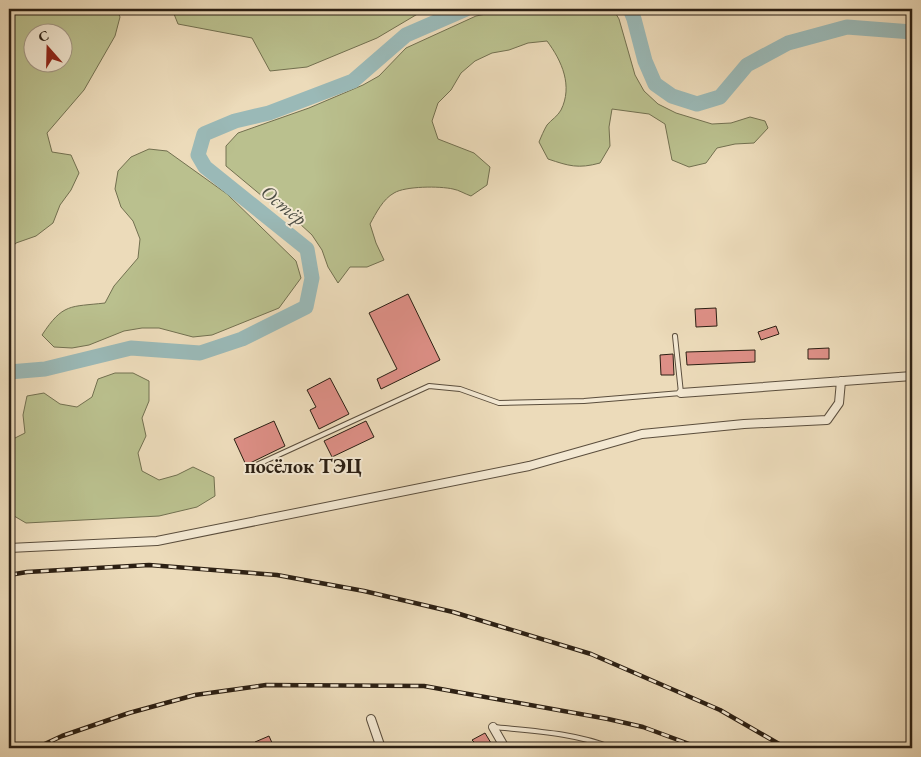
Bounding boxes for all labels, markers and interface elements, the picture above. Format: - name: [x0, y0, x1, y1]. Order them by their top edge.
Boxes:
- north arrow: [22, 22, 72, 72]
- text: С: [36, 26, 51, 46]
- water label: Остёр: [256, 179, 312, 231]
- district label: посёлок ТЭЦ: [244, 453, 362, 479]

